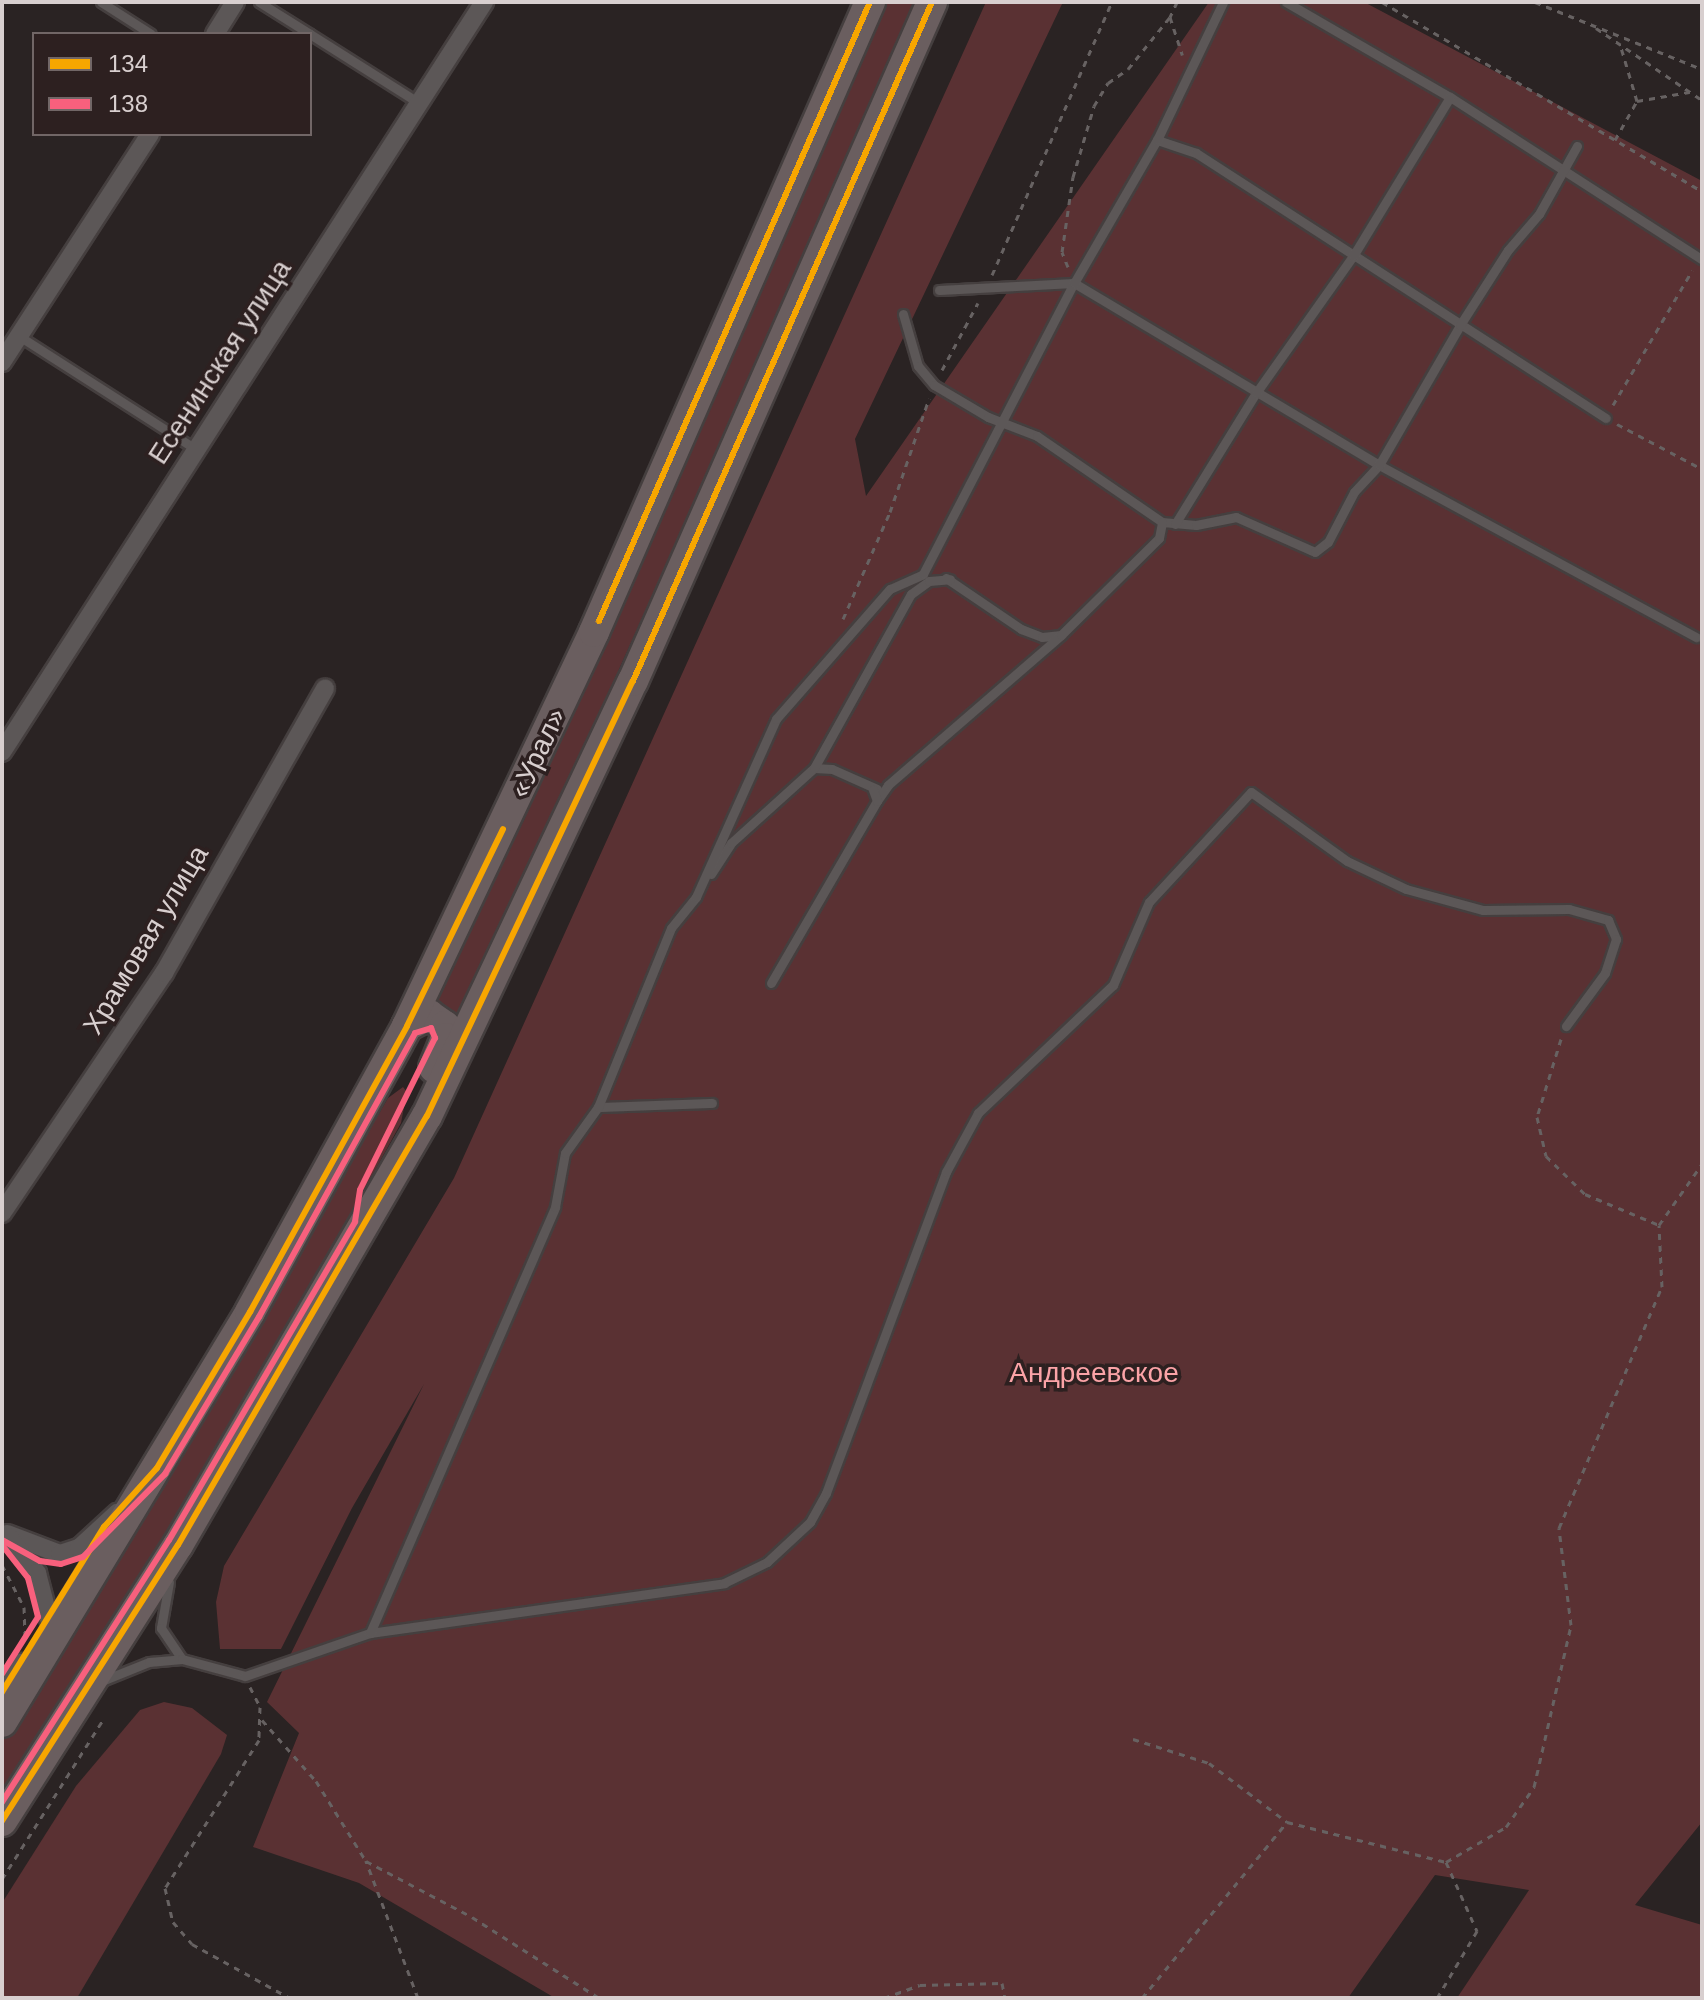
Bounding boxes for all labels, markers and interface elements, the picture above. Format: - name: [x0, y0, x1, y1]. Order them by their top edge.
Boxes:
- legend: [32, 32, 312, 136]
- text: 134: [108, 50, 148, 77]
- text: 138: [108, 90, 148, 117]
- street label: Есенинская улица: [141, 254, 299, 470]
- street label: «Урал»: [503, 703, 573, 803]
- street label: Храмовая улица: [76, 839, 216, 1041]
- park label: Андреевское: [1009, 1356, 1179, 1390]

